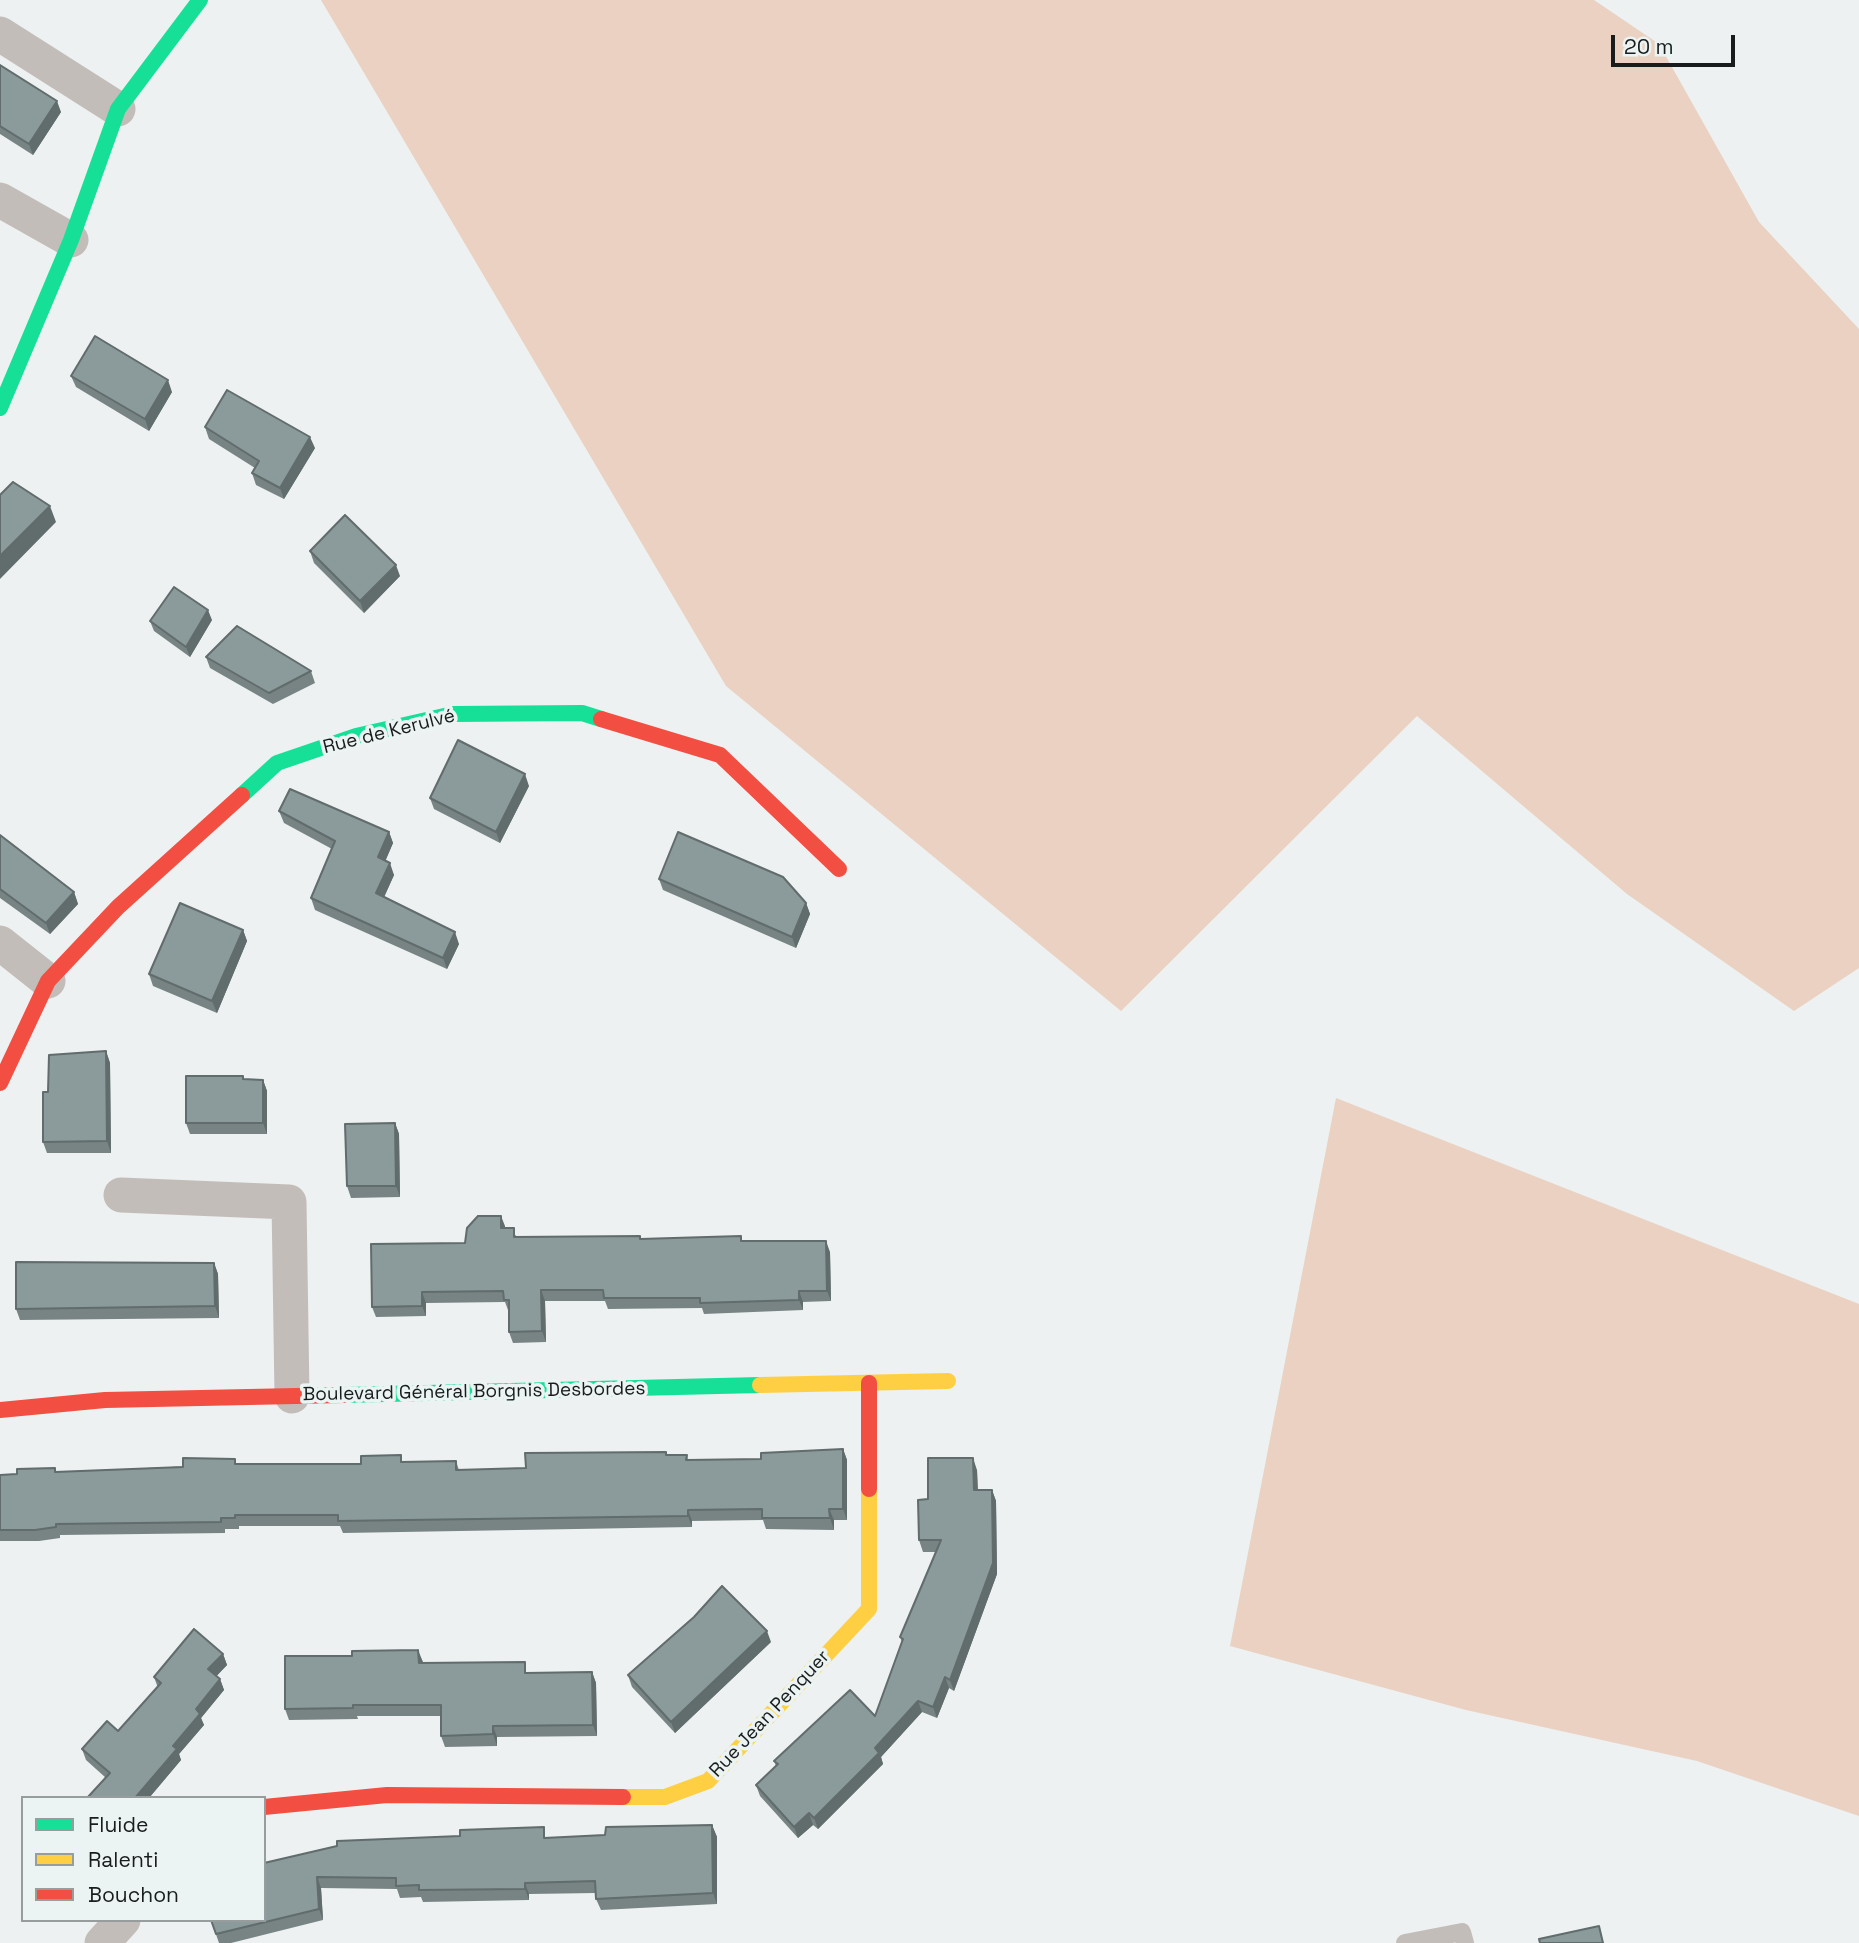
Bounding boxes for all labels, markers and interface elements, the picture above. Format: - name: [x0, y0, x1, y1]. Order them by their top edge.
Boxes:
- scale bar: [1614, 21, 1738, 65]
- text: 20 m: [1624, 33, 1674, 60]
- street label: Rue de Kerulvé: [321, 705, 457, 759]
- street label: Boulevard Général Borgnis Desbordes: [302, 1378, 646, 1406]
- street label: Rue Jean Penquer: [705, 1646, 835, 1782]
- legend: [21, 1796, 266, 1922]
- text: Fluide: [88, 1811, 148, 1838]
- text: Ralenti: [88, 1846, 158, 1873]
- text: Bouchon: [88, 1881, 179, 1908]

